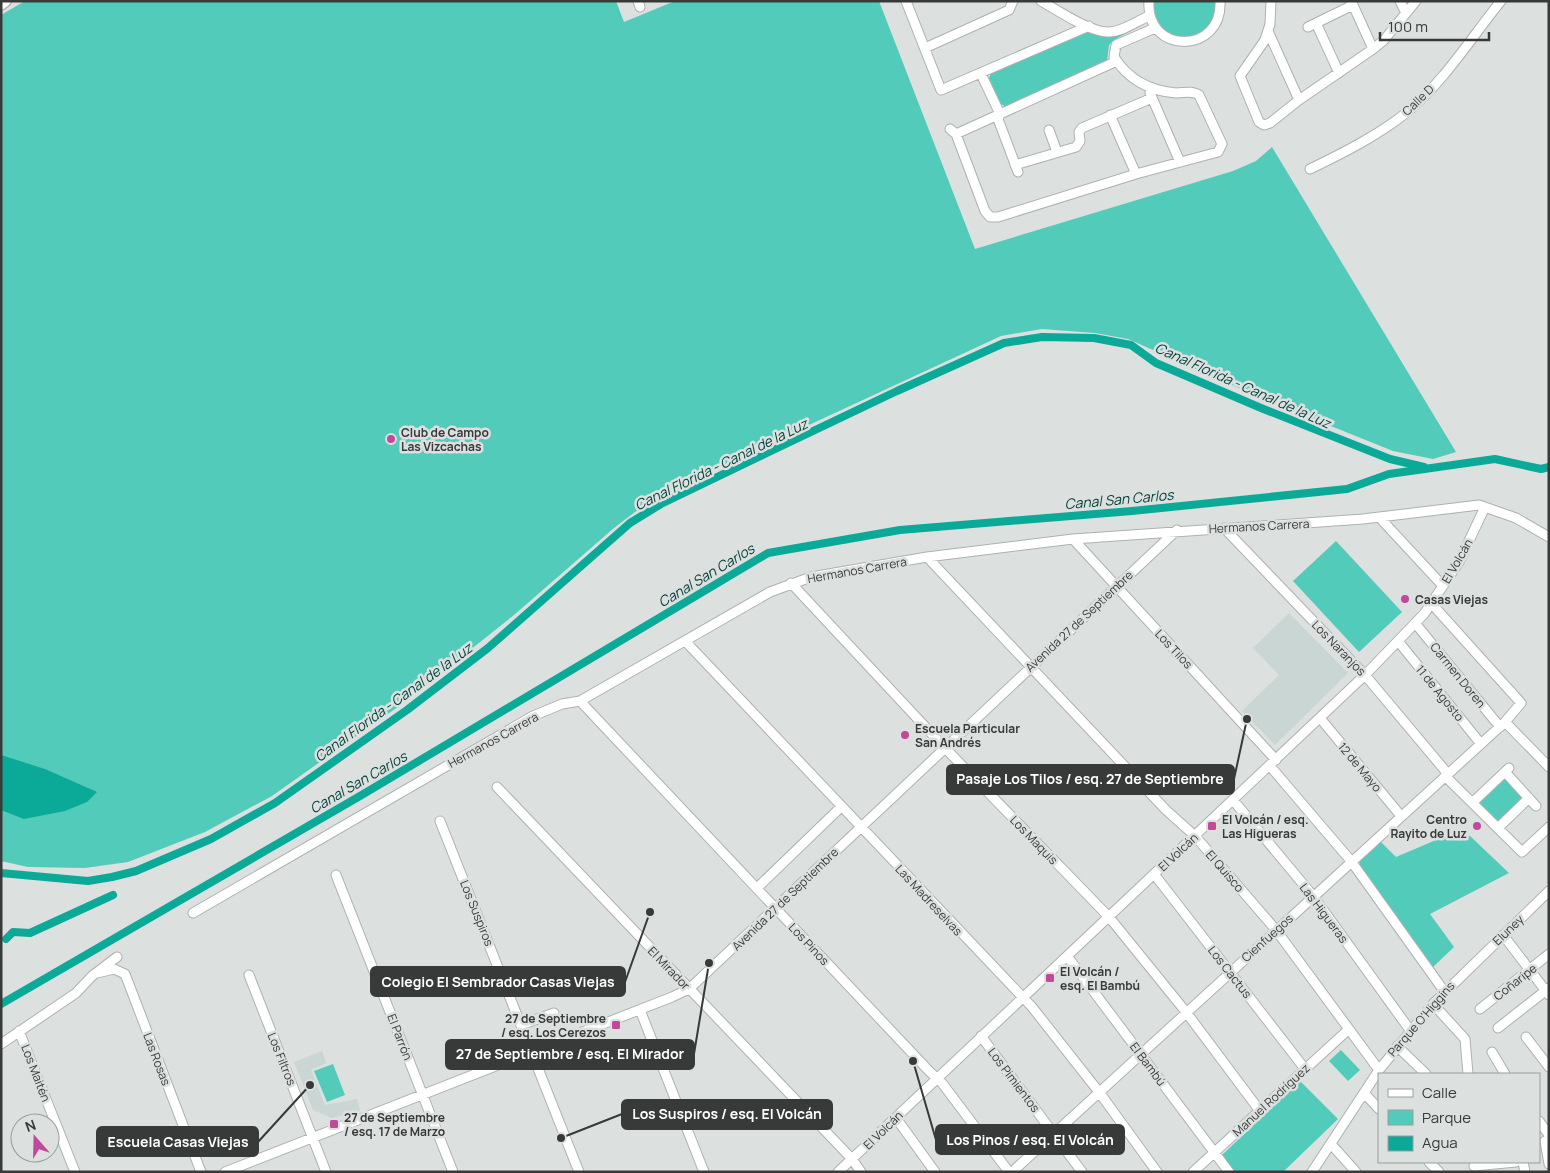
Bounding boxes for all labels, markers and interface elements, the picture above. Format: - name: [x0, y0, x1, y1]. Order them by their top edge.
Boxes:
- scale bar: [1380, 10, 1489, 42]
- text: 100 m: [1388, 16, 1428, 37]
- street label: Calle D: [1398, 81, 1438, 119]
- water label: Canal Florida - Canal de la Luz: [1152, 338, 1335, 433]
- water label: Canal Florida - Canal de la Luz: [631, 413, 812, 514]
- place label: Club de Campo Las Vizcachas: [401, 424, 489, 455]
- marker: Club de Campo Las Vizcachas: [385, 433, 397, 445]
- water label: Canal San Carlos: [1064, 485, 1176, 513]
- street label: Hermanos Carrera: [1208, 515, 1310, 537]
- street label: El Volcán: [1437, 536, 1477, 586]
- water label: Canal San Carlos: [654, 538, 759, 611]
- street label: Hermanos Carrera: [806, 553, 908, 587]
- street label: Avenida 27 de Septiembre: [1021, 566, 1137, 676]
- place label: Casas Viejas: [1415, 591, 1488, 608]
- marker: Casas Viejas: [1399, 593, 1411, 605]
- street label: Los Naranjos: [1308, 617, 1370, 679]
- street label: Los Tilos: [1151, 626, 1197, 672]
- water label: Canal Florida - Canal de la Luz: [310, 637, 477, 766]
- street label: Carmen Doren: [1426, 639, 1490, 711]
- street label: 11 de Agosto: [1412, 661, 1468, 725]
- street label: Hermanos Carrera: [445, 708, 541, 772]
- place label: Escuela Particular San Andrés: [915, 720, 1020, 751]
- marker: Escuela Particular San Andrés: [899, 729, 911, 741]
- street label: 12 de Mayo: [1334, 739, 1386, 795]
- water label: Canal San Carlos: [306, 746, 411, 818]
- callout: Pasaje Los Tilos / esq. 27 de Septiembre: [947, 765, 1234, 794]
- text: Pasaje Los Tilos / esq. 27 de Septiembre: [956, 769, 1224, 788]
- place label: El Volcán / esq. Las Higueras: [1222, 811, 1309, 842]
- place label: Centro Rayito de Luz: [1390, 811, 1467, 842]
- street label: Los Maquis: [1006, 812, 1062, 868]
- marker: El Volcán / esq. Las Higueras: [1206, 820, 1218, 832]
- marker: Centro Rayito de Luz: [1471, 820, 1483, 832]
- street label: El Volcán: [1154, 829, 1202, 875]
- street label: Avenida 27 de Septiembre: [728, 844, 842, 954]
- street label: El Quisco: [1202, 846, 1248, 896]
- street label: Las Madreselvas: [892, 861, 966, 939]
- street label: Los Suspiros: [456, 877, 498, 949]
- street label: Las Higueras: [1296, 880, 1352, 946]
- street label: Cienfuegos: [1237, 910, 1297, 966]
- street label: Eluney: [1489, 911, 1528, 949]
- street label: Los Pinos: [785, 919, 833, 969]
- street label: Los Cactus: [1204, 942, 1256, 1002]
- street label: El Mirador: [644, 943, 694, 994]
- street label: Coñaripe: [1490, 960, 1540, 1004]
- place label: El Volcán / esq. El Bambú: [1060, 963, 1140, 994]
- callout: Colegio El Sembrador Casas Viejas: [371, 967, 625, 996]
- text: Colegio El Sembrador Casas Viejas: [381, 972, 615, 991]
- marker: El Volcán / esq. El Bambú: [1044, 972, 1056, 984]
- street label: Parque O'Higgins: [1384, 978, 1458, 1060]
- place label: 27 de Septiembre / esq. Los Cerezos: [501, 1010, 606, 1041]
- street label: El Parrón: [383, 1011, 417, 1063]
- marker: 27 de Septiembre / esq. Los Cerezos: [610, 1019, 622, 1031]
- street label: Las Rosas: [139, 1030, 175, 1088]
- street label: Los Filtros: [264, 1030, 300, 1088]
- street label: El Bambú: [1126, 1039, 1170, 1089]
- callout: 27 de Septiembre / esq. El Mirador: [446, 1040, 694, 1069]
- street label: Los Maitén: [17, 1042, 55, 1104]
- text: 27 de Septiembre / esq. El Mirador: [456, 1044, 685, 1063]
- street label: Los Pimientos: [984, 1044, 1044, 1116]
- street label: Manuel Rodríguez: [1229, 1060, 1313, 1140]
- legend: [1378, 1073, 1540, 1163]
- text: Calle: [1422, 1082, 1457, 1103]
- callout: Los Suspiros / esq. El Volcán: [622, 1100, 832, 1129]
- text: Los Suspiros / esq. El Volcán: [632, 1104, 822, 1123]
- street label: El Volcán: [860, 1107, 906, 1153]
- text: Parque: [1422, 1107, 1471, 1128]
- place label: 27 de Septiembre / esq. 17 de Marzo: [344, 1109, 445, 1140]
- north arrow: [10, 1113, 60, 1163]
- text: N: [22, 1115, 38, 1136]
- marker: 27 de Septiembre / esq. 17 de Marzo: [328, 1118, 340, 1130]
- callout: Los Pinos / esq. El Volcán: [936, 1125, 1124, 1154]
- callout: Escuela Casas Viejas: [97, 1127, 258, 1156]
- text: Los Pinos / esq. El Volcán: [946, 1130, 1114, 1149]
- text: Escuela Casas Viejas: [108, 1132, 249, 1151]
- text: Agua: [1422, 1132, 1458, 1153]

